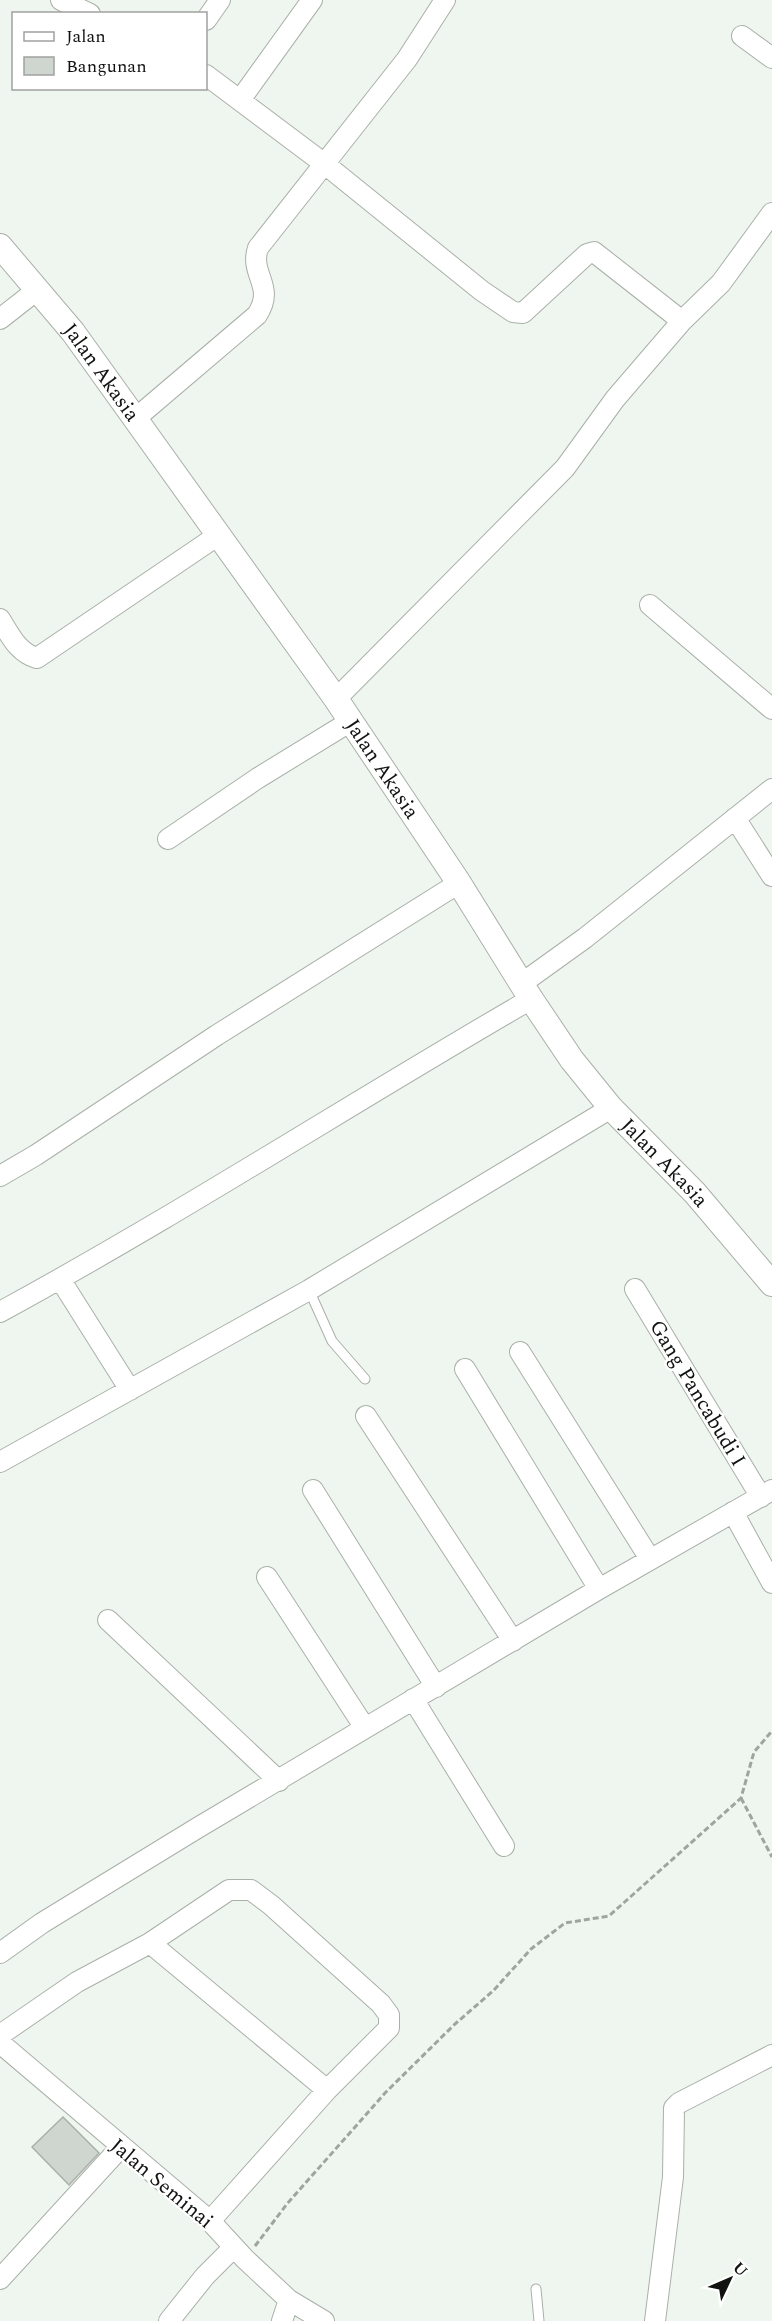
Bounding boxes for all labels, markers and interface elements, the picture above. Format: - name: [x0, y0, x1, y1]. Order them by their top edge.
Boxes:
- legend: [12, 12, 207, 90]
- text: Jalan: [66, 23, 106, 50]
- text: Bangunan: [66, 53, 147, 80]
- street label: Jalan Akasia: [55, 316, 148, 429]
- street label: Jalan Akasia: [336, 712, 427, 826]
- street label: Jalan Akasia: [612, 1111, 716, 1216]
- street label: Gang Pancabudi I: [641, 1314, 754, 1473]
- street label: Jalan Seminai: [102, 2131, 220, 2237]
- north arrow: [700, 2249, 760, 2309]
- text: U: [727, 2256, 753, 2282]

